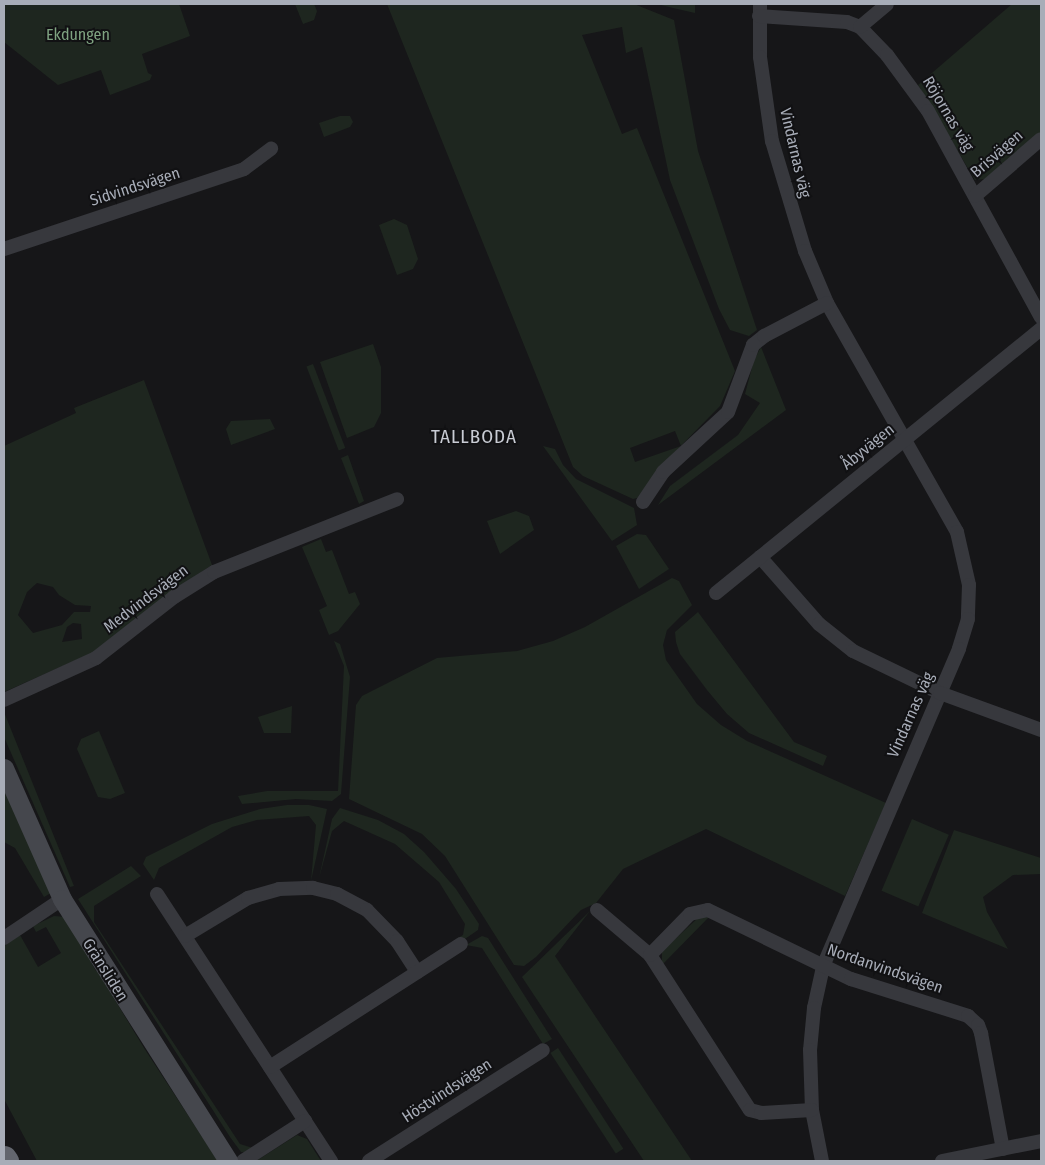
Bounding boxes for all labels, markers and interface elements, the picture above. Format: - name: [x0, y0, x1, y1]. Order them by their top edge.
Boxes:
- park label: Ekdungen: [46, 25, 110, 45]
- street label: Röjornas väg: [918, 73, 978, 155]
- street label: Vindarnas väg: [775, 106, 815, 200]
- street label: Brisvägen: [967, 126, 1027, 182]
- street label: Sidvindsvägen: [88, 163, 182, 211]
- street label: Åbyvägen: [838, 420, 898, 474]
- district label: TALLBODA: [430, 426, 518, 448]
- street label: Medvindsvägen: [100, 561, 192, 637]
- street label: Vindarnas väg: [884, 669, 938, 761]
- street label: Gränsliden: [78, 935, 132, 1005]
- street label: Nordanvindsvägen: [825, 940, 945, 998]
- street label: Höstvindsvägen: [399, 1055, 495, 1127]

